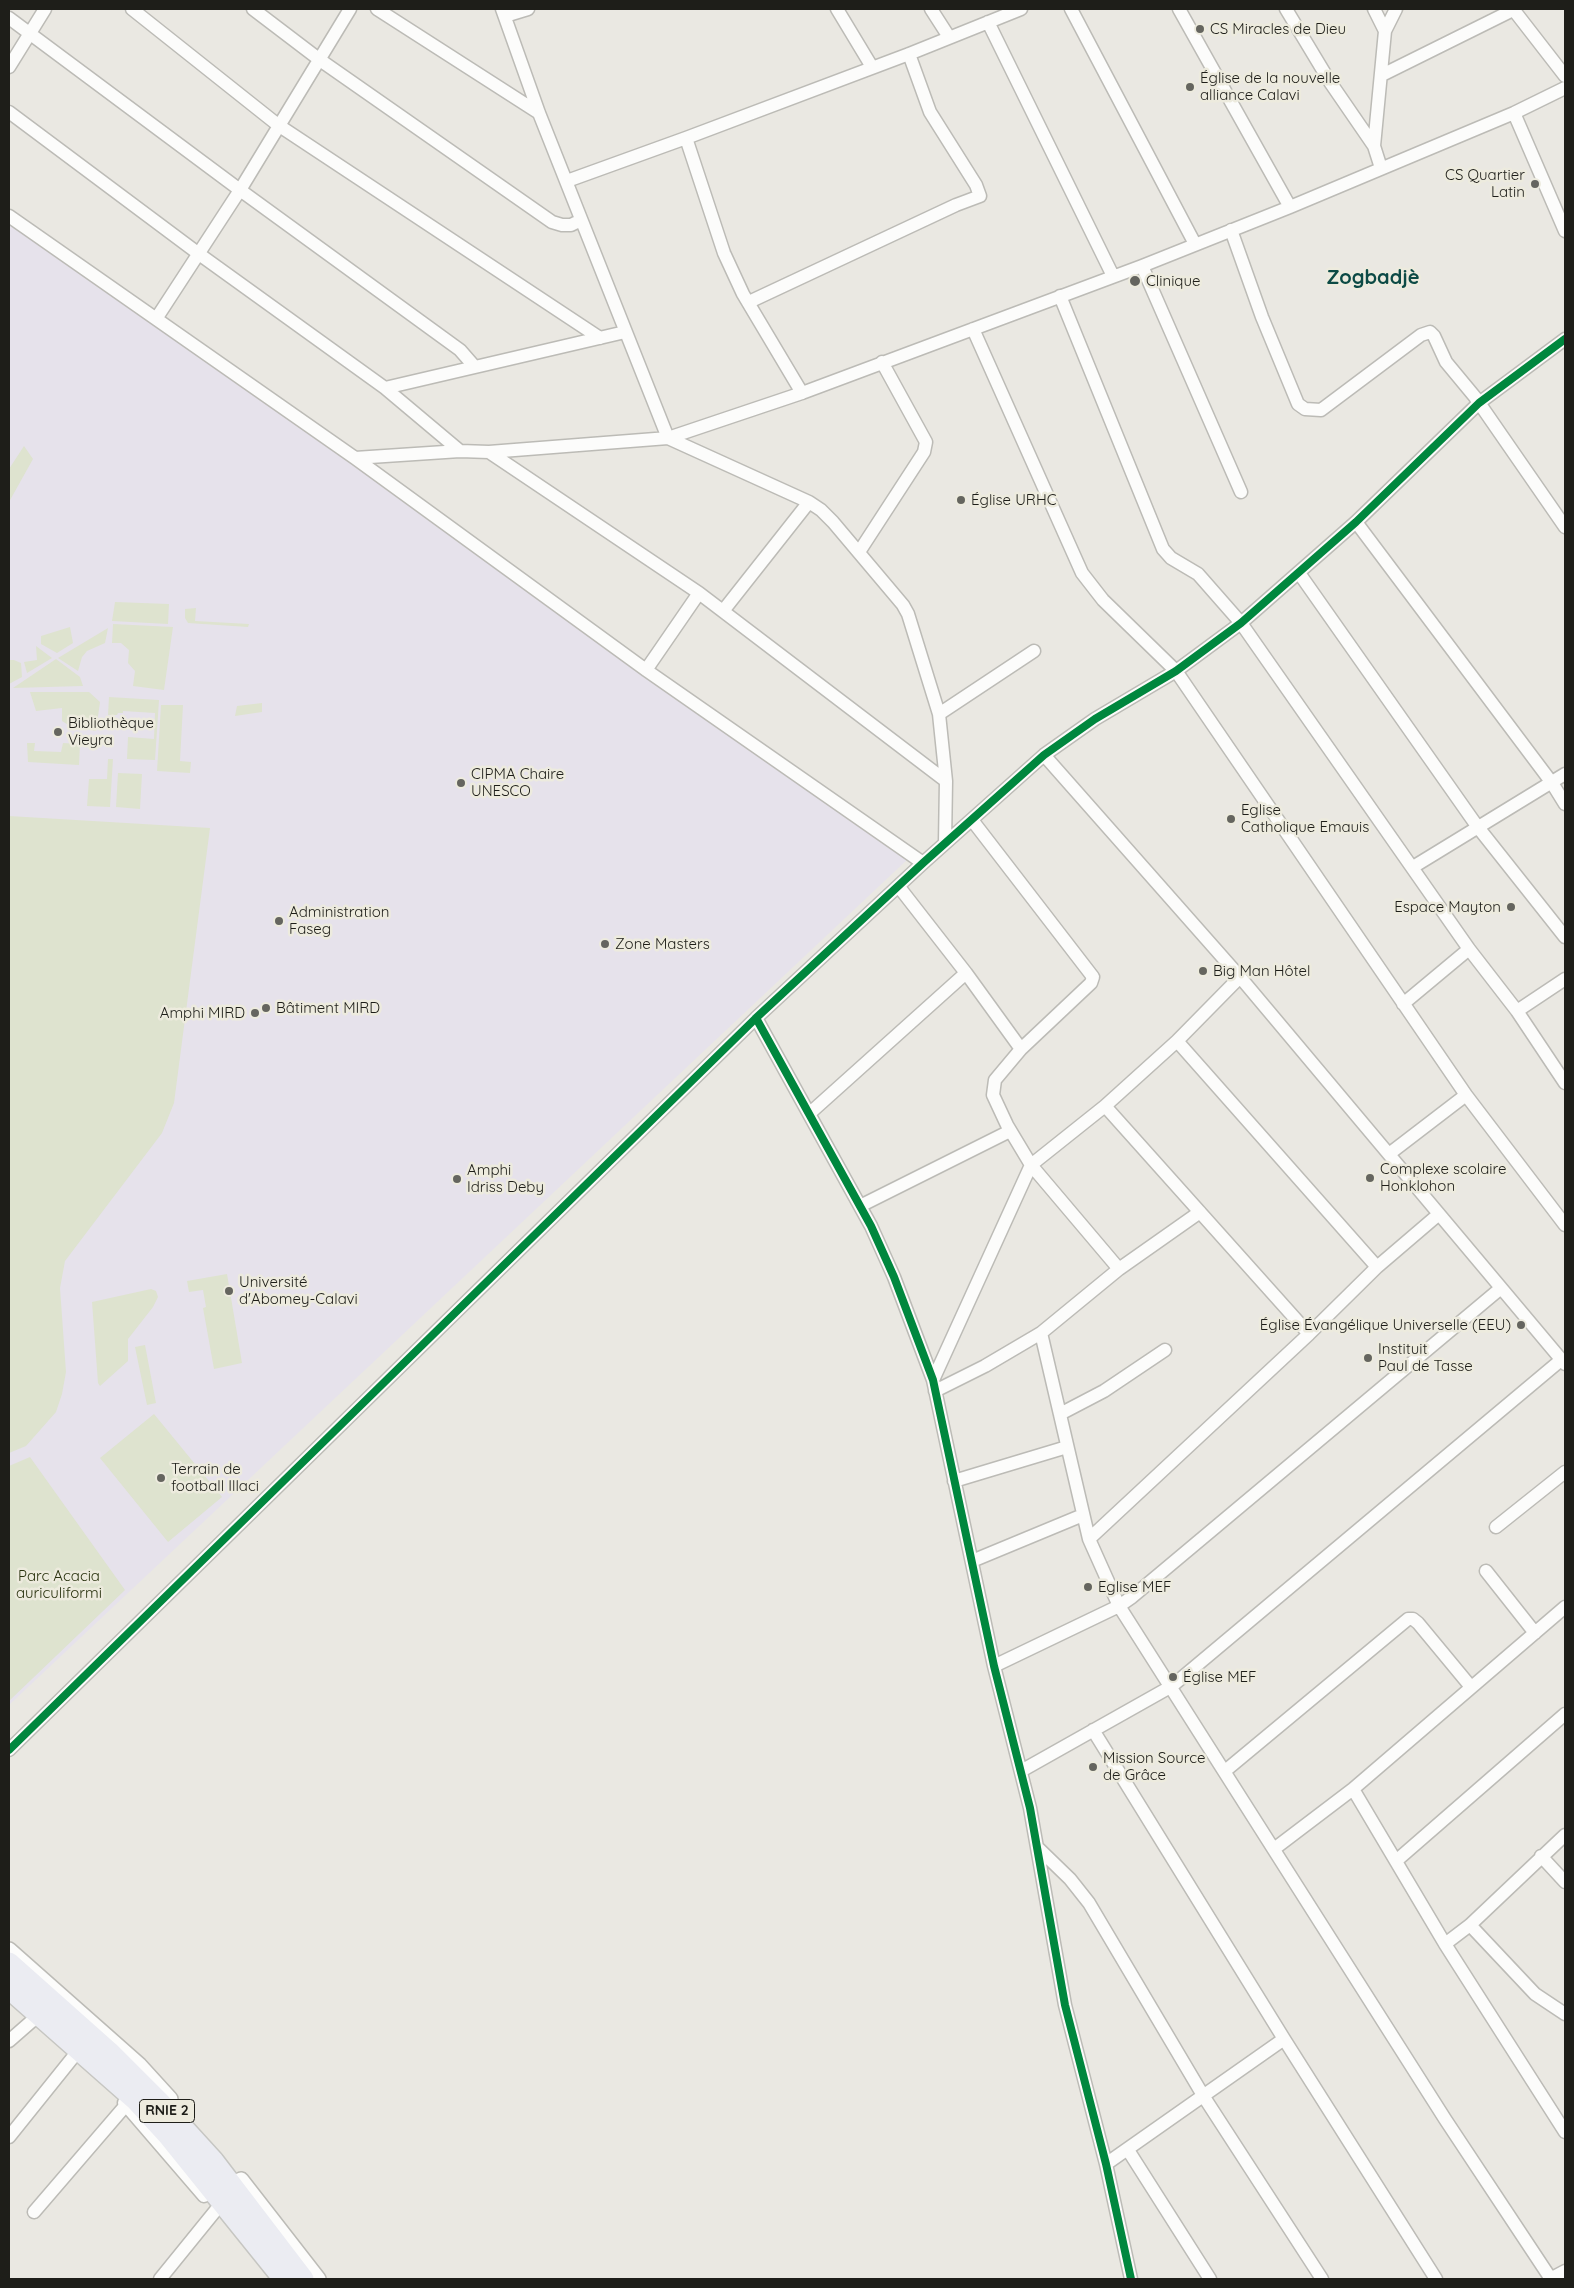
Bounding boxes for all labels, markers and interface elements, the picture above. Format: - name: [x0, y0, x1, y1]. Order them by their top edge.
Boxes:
- place label: CS Miracles de Dieu: [1210, 20, 1346, 38]
- marker: CS Miracles de Dieu: [1194, 23, 1206, 35]
- place label: Église de la nouvelle alliance Calavi: [1200, 69, 1340, 104]
- marker: Église de la nouvelle alliance Calavi: [1184, 81, 1196, 93]
- place label: CS Quartier Latin: [1445, 166, 1525, 201]
- marker: CS Quartier Latin: [1529, 178, 1541, 190]
- district label: Zogbadjè: [1326, 266, 1420, 290]
- place label: Clinique: [1146, 272, 1200, 290]
- marker: Clinique: [1128, 274, 1142, 288]
- place label: Église URHC: [971, 491, 1056, 509]
- marker: Église URHC: [955, 494, 967, 506]
- place label: Bibliothèque Vieyra: [68, 714, 154, 749]
- marker: Bibliothèque Vieyra: [52, 726, 64, 738]
- place label: CIPMA Chaire UNESCO: [471, 765, 564, 800]
- marker: CIPMA Chaire UNESCO: [455, 777, 467, 789]
- place label: Eglise Catholique Emauis: [1241, 801, 1369, 836]
- marker: Eglise Catholique Emauis: [1225, 813, 1237, 825]
- place label: Espace Mayton: [1394, 898, 1501, 916]
- marker: Espace Mayton: [1505, 901, 1517, 913]
- place label: Administration Faseg: [289, 903, 389, 938]
- marker: Administration Faseg: [273, 915, 285, 927]
- place label: Zone Masters: [615, 935, 710, 953]
- marker: Zone Masters: [599, 938, 611, 950]
- place label: Big Man Hôtel: [1213, 962, 1310, 980]
- marker: Big Man Hôtel: [1197, 965, 1209, 977]
- place label: Bâtiment MIRD: [276, 999, 380, 1017]
- marker: Bâtiment MIRD: [260, 1002, 272, 1014]
- place label: Amphi MIRD: [160, 1004, 245, 1022]
- marker: Amphi MIRD: [249, 1007, 261, 1019]
- place label: Complexe scolaire Honklohon: [1380, 1160, 1506, 1195]
- place label: Amphi Idriss Deby: [467, 1161, 544, 1196]
- marker: Complexe scolaire Honklohon: [1364, 1172, 1376, 1184]
- marker: Amphi Idriss Deby: [451, 1173, 463, 1185]
- place label: Université d'Abomey-Calavi: [239, 1273, 358, 1308]
- marker: Université d'Abomey-Calavi: [223, 1285, 235, 1297]
- place label: Église Évangélique Universelle (EEU): [1260, 1316, 1511, 1334]
- marker: Église Évangélique Universelle (EEU): [1515, 1319, 1527, 1331]
- place label: Instituit Paul de Tasse: [1378, 1340, 1473, 1375]
- marker: Instituit Paul de Tasse: [1362, 1352, 1374, 1364]
- place label: Terrain de football Illaci: [171, 1460, 259, 1495]
- marker: Terrain de football Illaci: [155, 1472, 167, 1484]
- park label: Parc Acacia auriculiformi: [16, 1567, 102, 1602]
- place label: Eglise MEF: [1098, 1578, 1171, 1596]
- marker: Eglise MEF: [1082, 1581, 1094, 1593]
- place label: Église MEF: [1183, 1668, 1257, 1686]
- marker: Église MEF: [1167, 1671, 1179, 1683]
- place label: Mission Source de Grâce: [1103, 1749, 1205, 1784]
- marker: Mission Source de Grâce: [1087, 1761, 1099, 1773]
- road number: RNIE 2: [140, 2100, 194, 2122]

